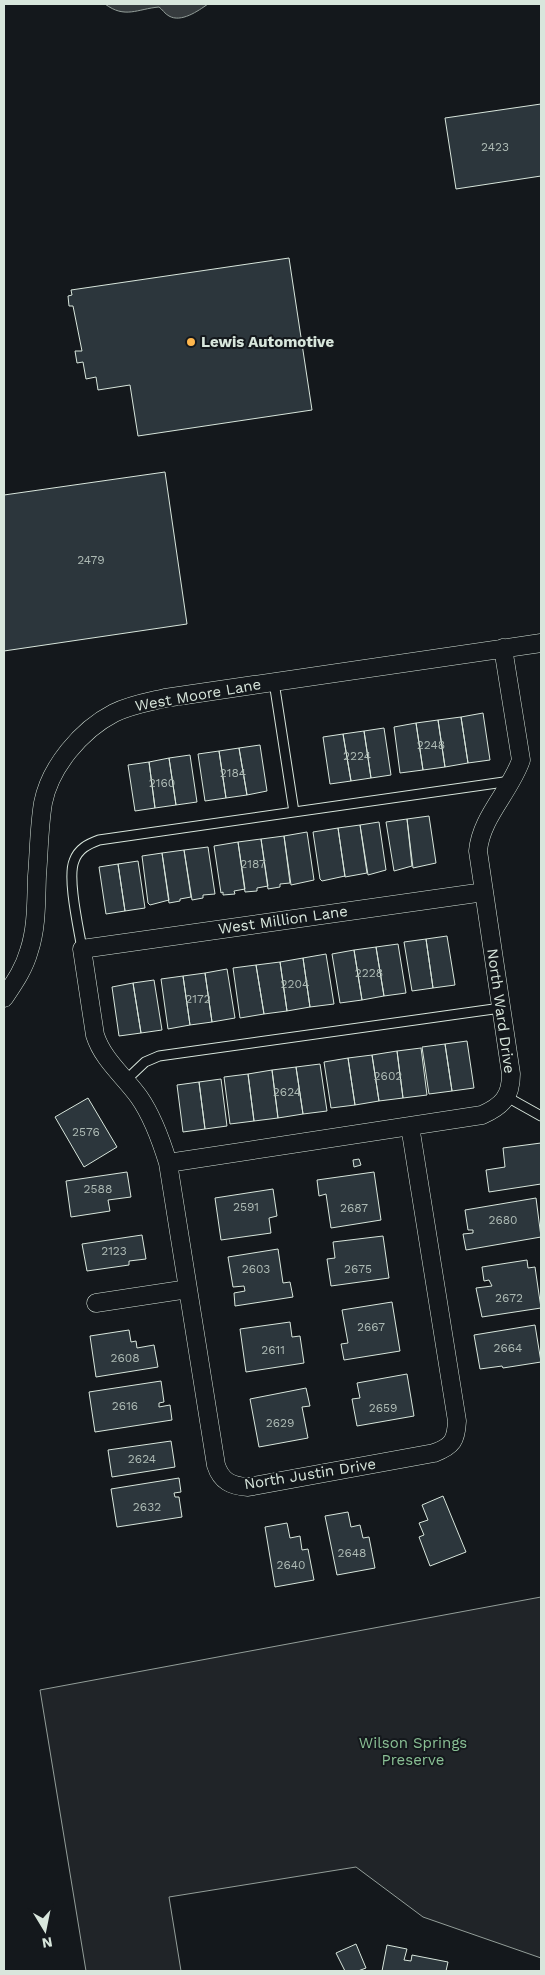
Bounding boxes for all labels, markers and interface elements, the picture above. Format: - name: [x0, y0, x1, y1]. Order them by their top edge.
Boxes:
- house number: 2423: [481, 140, 509, 154]
- place label: Lewis Automotive: [201, 333, 334, 351]
- marker: Lewis Automotive: [185, 336, 197, 348]
- house number: 2479: [77, 553, 105, 567]
- street label: West Moore Lane: [134, 675, 262, 715]
- house number: 2248: [417, 738, 445, 752]
- house number: 2224: [343, 749, 371, 763]
- house number: 2184: [220, 766, 246, 780]
- house number: 2160: [149, 776, 175, 790]
- house number: 2187: [240, 857, 266, 871]
- street label: West Million Lane: [217, 902, 349, 938]
- street label: North Ward Drive: [483, 947, 519, 1075]
- house number: 2228: [355, 966, 383, 980]
- house number: 2204: [281, 977, 309, 991]
- house number: 2172: [185, 992, 211, 1006]
- house number: 2602: [374, 1069, 402, 1083]
- house number: 2624: [273, 1085, 301, 1099]
- house number: 2576: [72, 1125, 100, 1139]
- house number: 2588: [84, 1182, 112, 1196]
- house number: 2591: [233, 1200, 259, 1214]
- house number: 2687: [340, 1201, 368, 1215]
- house number: 2680: [488, 1213, 518, 1227]
- house number: 2123: [101, 1244, 127, 1258]
- house number: 2603: [242, 1262, 270, 1276]
- house number: 2675: [344, 1262, 372, 1276]
- house number: 2672: [495, 1291, 523, 1305]
- house number: 2667: [357, 1320, 385, 1334]
- house number: 2664: [494, 1341, 522, 1355]
- house number: 2611: [261, 1343, 285, 1357]
- house number: 2608: [110, 1351, 140, 1365]
- house number: 2616: [112, 1399, 138, 1413]
- house number: 2659: [369, 1401, 397, 1415]
- house number: 2629: [266, 1416, 294, 1430]
- house number: 2624: [128, 1452, 156, 1466]
- street label: North Justin Drive: [243, 1455, 377, 1493]
- house number: 2632: [133, 1500, 161, 1514]
- house number: 2648: [337, 1546, 367, 1560]
- house number: 2640: [276, 1558, 306, 1572]
- park label: Wilson Springs Preserve: [359, 1734, 467, 1769]
- north arrow: [20, 1905, 70, 1955]
- text: N: [41, 1934, 54, 1952]

